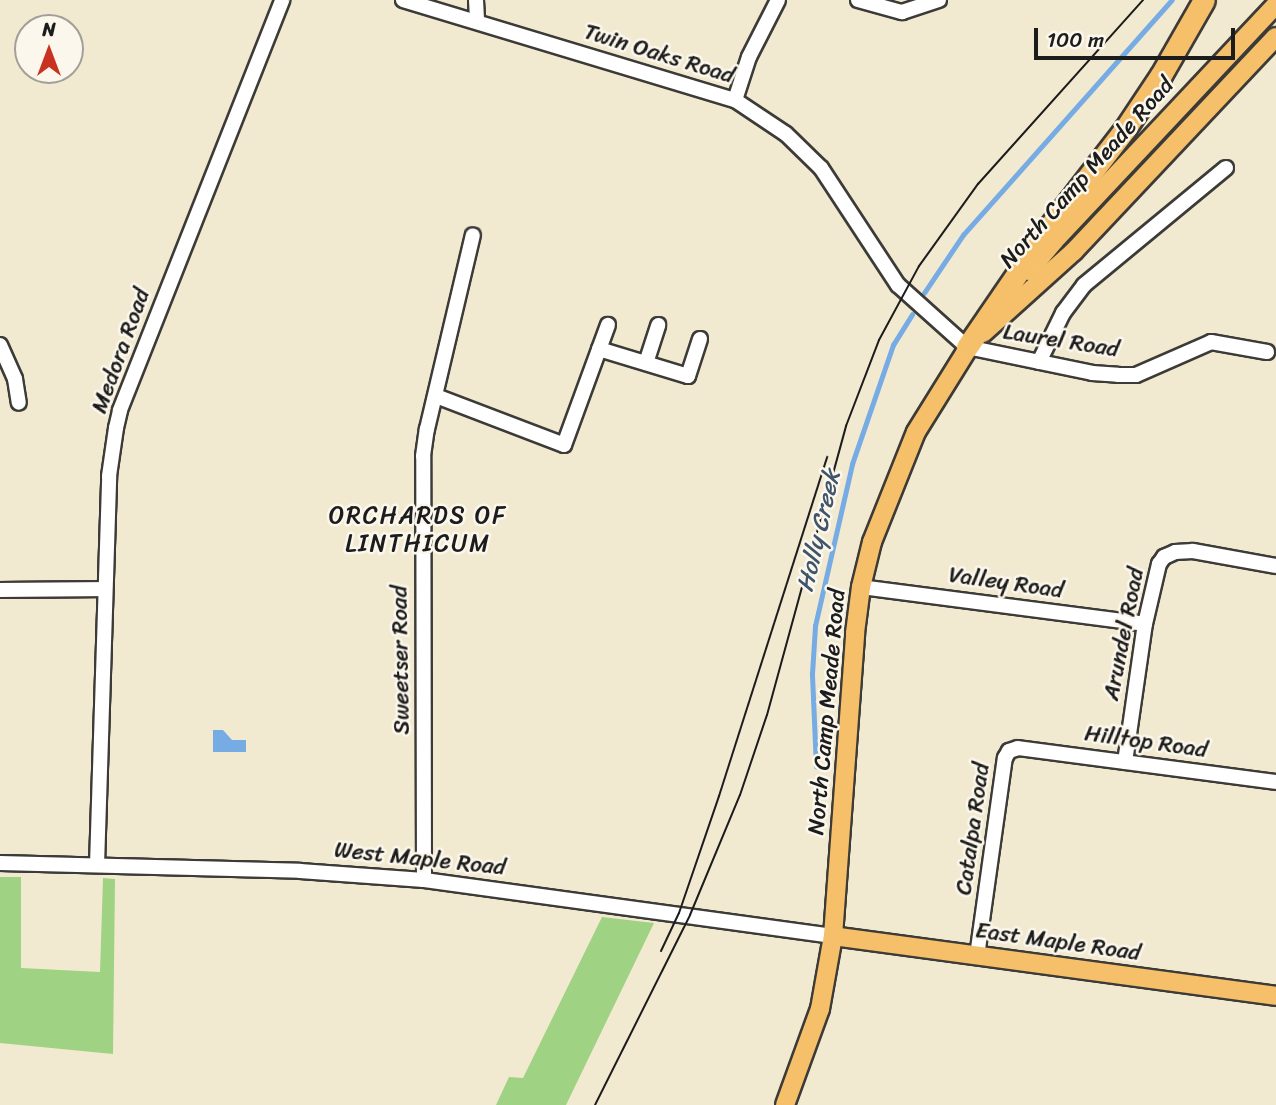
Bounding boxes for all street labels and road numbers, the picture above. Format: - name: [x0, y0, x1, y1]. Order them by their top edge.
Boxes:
- street label: Twin Oaks Road: [580, 18, 738, 90]
- street label: North Camp Meade Road: [994, 72, 1180, 274]
- street label: Medora Road: [86, 285, 156, 417]
- street label: Laurel Road: [1001, 318, 1121, 364]
- street label: Valley Road: [947, 561, 1065, 605]
- street label: Arundel Road: [1098, 565, 1150, 703]
- street label: Sweetser Road: [386, 585, 416, 735]
- street label: North Camp Meade Road: [802, 588, 852, 836]
- street label: Hilltop Road: [1083, 720, 1209, 764]
- street label: Catalpa Road: [950, 761, 996, 897]
- street label: West Maple Road: [333, 836, 507, 882]
- street label: East Maple Road: [973, 917, 1143, 967]

